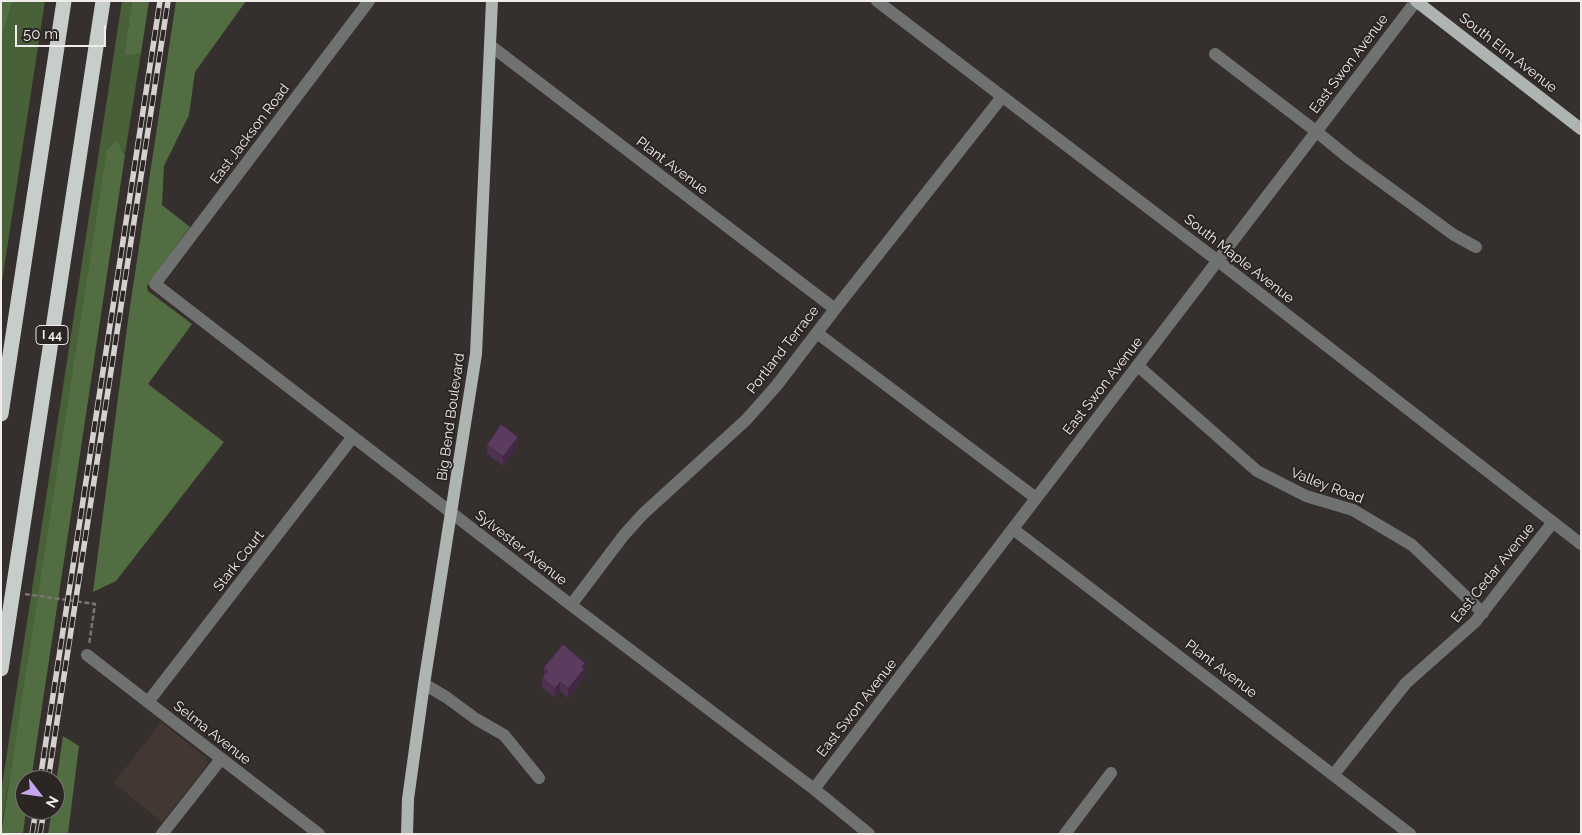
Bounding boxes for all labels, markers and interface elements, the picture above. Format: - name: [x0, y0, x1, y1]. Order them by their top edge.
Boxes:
- street label: South Elm Avenue: [1456, 10, 1560, 96]
- street label: East Swon Avenue: [1306, 11, 1392, 117]
- scale bar: [18, 15, 109, 47]
- text: 50 m: [23, 25, 58, 43]
- street label: East Jackson Road: [207, 81, 293, 187]
- street label: Plant Avenue: [633, 134, 711, 198]
- street label: South Maple Avenue: [1181, 211, 1297, 307]
- street label: Portland Terrace: [743, 303, 823, 397]
- road number: I 44: [36, 326, 68, 344]
- street label: East Swon Avenue: [1060, 334, 1146, 438]
- street label: Big Bend Boulevard: [434, 352, 468, 482]
- street label: Valley Road: [1288, 464, 1366, 508]
- street label: Sylvester Avenue: [472, 507, 570, 589]
- street label: East Cedar Avenue: [1448, 520, 1538, 626]
- street label: Stark Court: [210, 527, 268, 595]
- street label: Plant Avenue: [1182, 637, 1260, 701]
- street label: East Swon Avenue: [814, 656, 900, 760]
- street label: Selma Avenue: [170, 698, 254, 768]
- north arrow: [15, 770, 65, 820]
- text: N: [43, 793, 62, 811]

